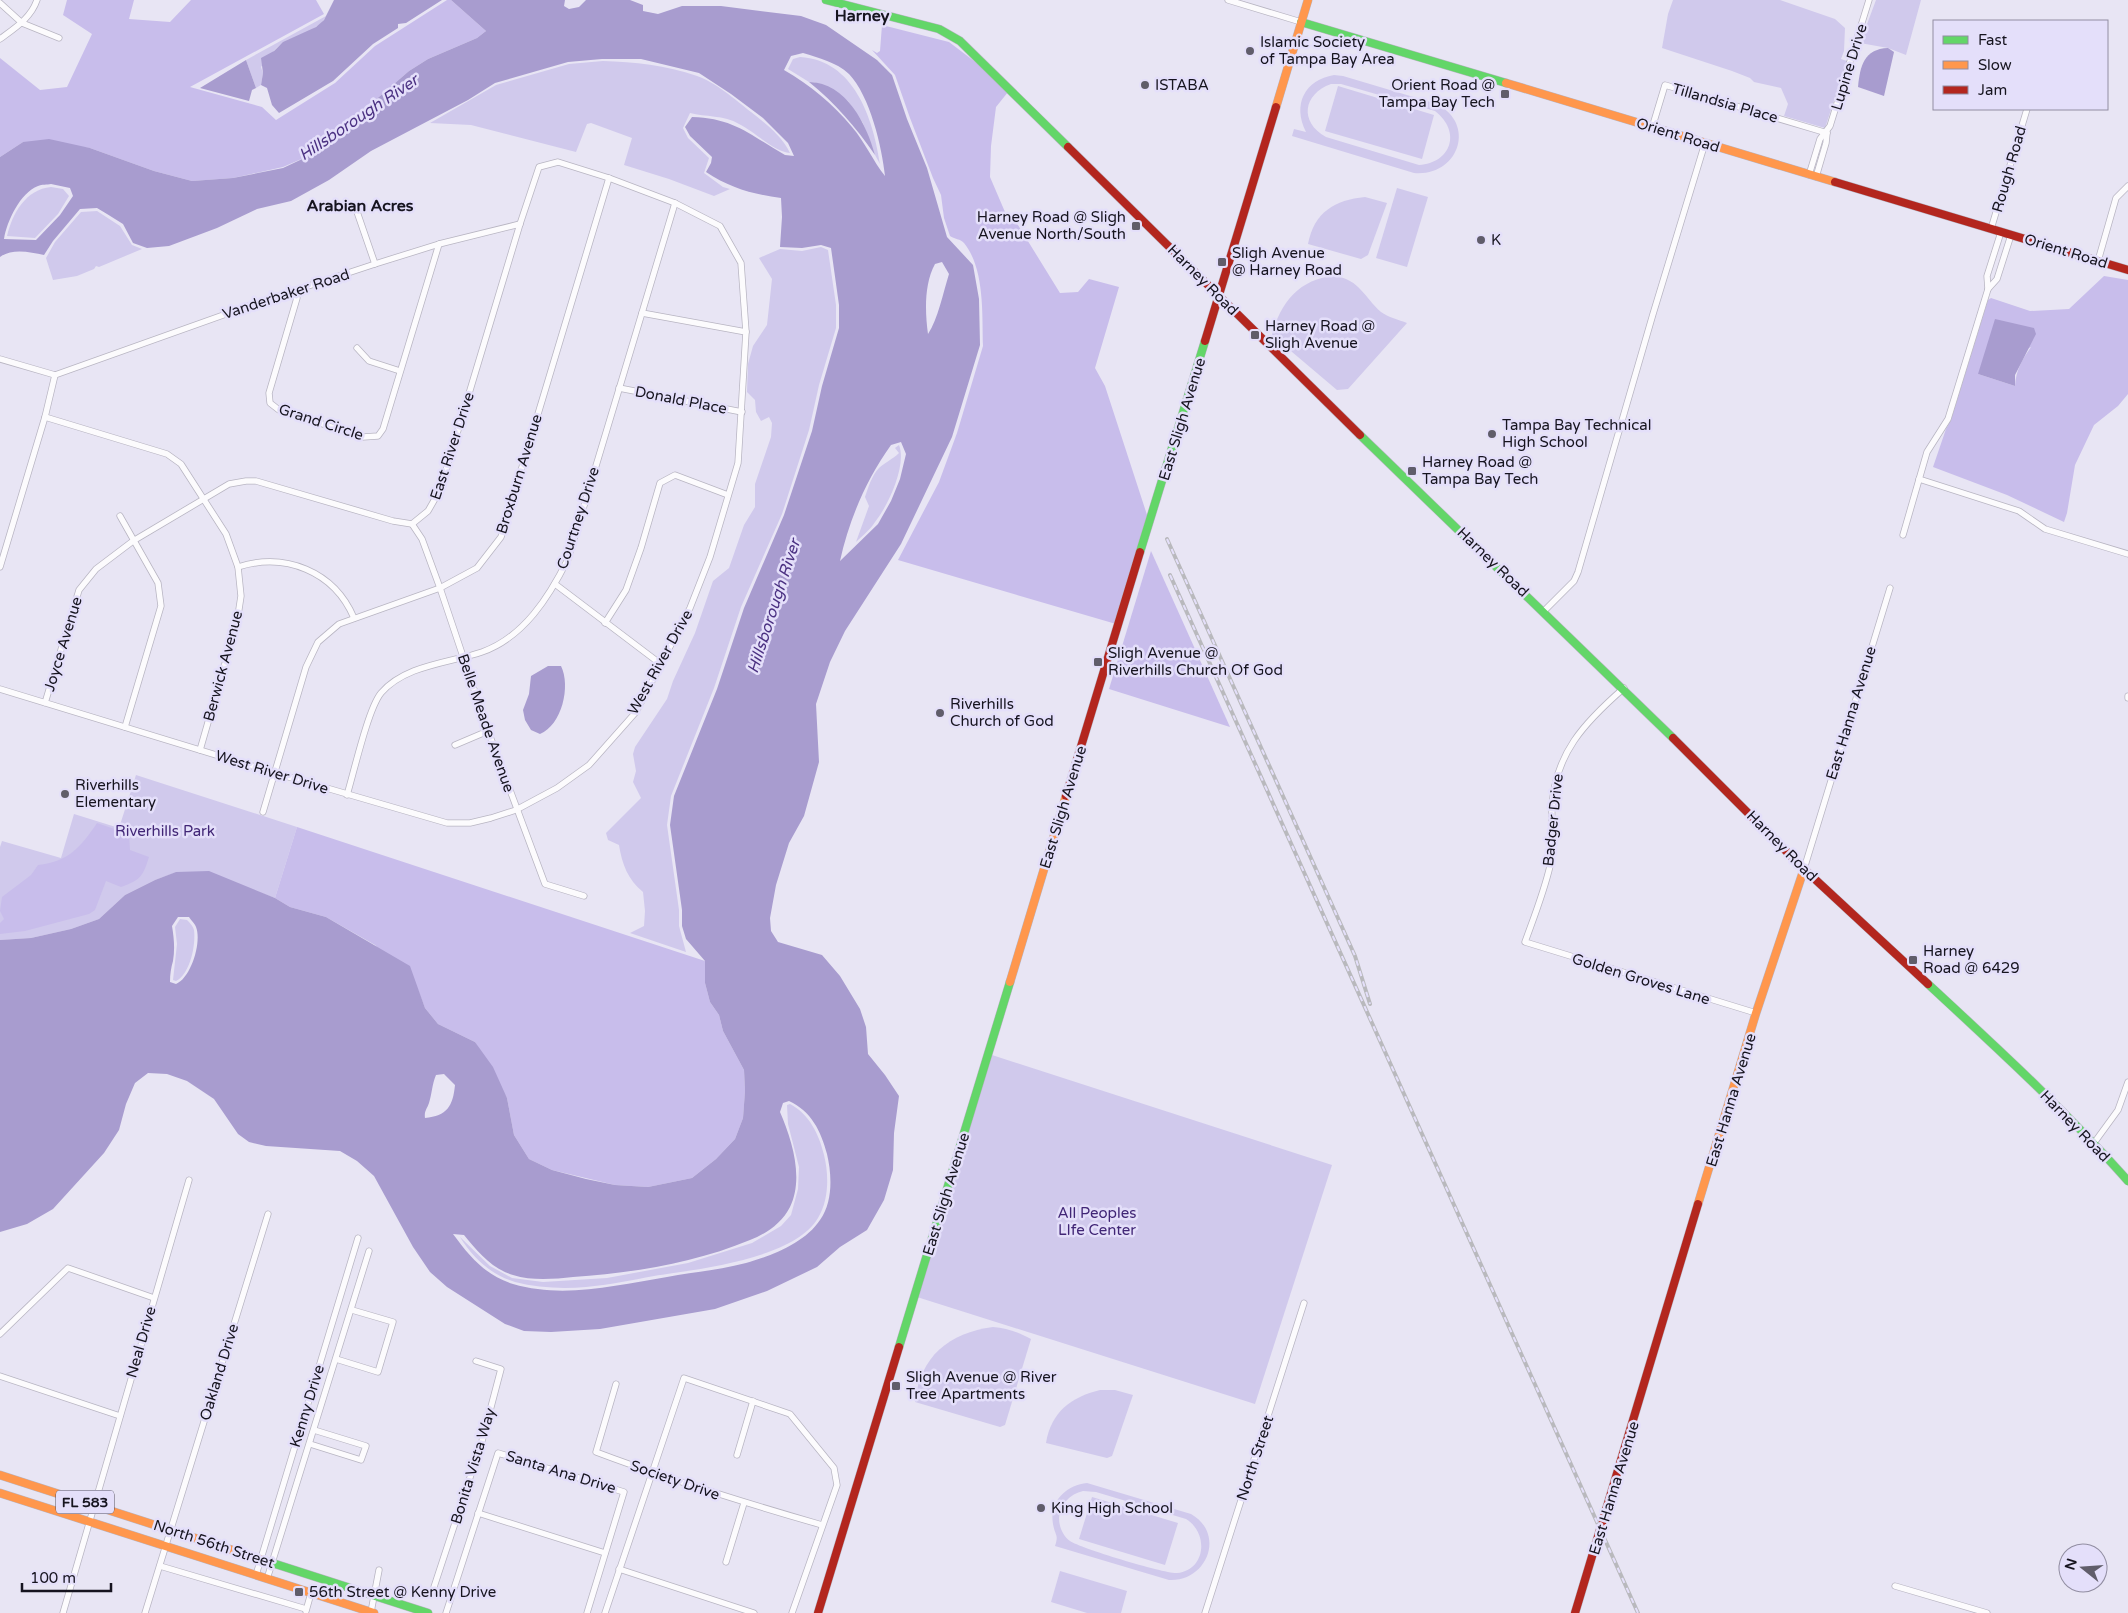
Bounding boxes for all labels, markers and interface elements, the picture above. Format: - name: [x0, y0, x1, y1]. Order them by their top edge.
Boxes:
- district label: Harney: [835, 6, 890, 26]
- legend: [1933, 20, 2108, 110]
- street label: Lupine Drive: [1827, 22, 1871, 112]
- text: Fast: [1978, 31, 2008, 49]
- place label: Islamic Society of Tampa Bay Area: [1260, 33, 1395, 68]
- marker: Islamic Society of Tampa Bay Area: [1244, 45, 1256, 57]
- text: Slow: [1978, 56, 2012, 74]
- water label: Hillsborough River: [295, 69, 424, 165]
- place label: ISTABA: [1155, 76, 1209, 94]
- place label: Orient Road @ Tampa Bay Tech: [1379, 76, 1495, 111]
- marker: ISTABA: [1139, 79, 1151, 91]
- street label: Tillandsia Place: [1670, 79, 1780, 127]
- text: Jam: [1978, 81, 2007, 99]
- marker: Orient Road @ Tampa Bay Tech: [1499, 88, 1511, 100]
- street label: Orient Road: [1634, 114, 1722, 156]
- street label: Rough Road: [1988, 124, 2030, 214]
- district label: Arabian Acres: [307, 196, 414, 216]
- place label: Harney Road @ Sligh Avenue North/South: [977, 208, 1126, 243]
- marker: Harney Road @ Sligh Avenue North/South: [1130, 220, 1142, 232]
- street label: Orient Road: [2022, 230, 2110, 272]
- place label: K: [1491, 231, 1501, 249]
- marker: K: [1475, 234, 1487, 246]
- street label: Harney Road: [1164, 241, 1242, 319]
- place label: Sligh Avenue @ Harney Road: [1232, 244, 1342, 279]
- marker: Sligh Avenue @ Harney Road: [1216, 256, 1228, 268]
- street label: Vanderbaker Road: [220, 265, 352, 323]
- place label: Harney Road @ Sligh Avenue: [1265, 317, 1375, 352]
- marker: Harney Road @ Sligh Avenue: [1249, 329, 1261, 341]
- street label: East Sligh Avenue: [1155, 355, 1209, 483]
- street label: Donald Place: [633, 382, 729, 418]
- street label: East River Drive: [426, 390, 478, 502]
- street label: Grand Circle: [276, 400, 366, 444]
- street label: Broxburn Avenue: [492, 412, 546, 536]
- place label: Tampa Bay Technical High School: [1502, 416, 1651, 451]
- marker: Tampa Bay Technical High School: [1486, 428, 1498, 440]
- place label: Harney Road @ Tampa Bay Tech: [1422, 453, 1538, 488]
- street label: Courtney Drive: [553, 465, 603, 571]
- marker: Harney Road @ Tampa Bay Tech: [1406, 465, 1418, 477]
- street label: Harney Road: [1453, 523, 1533, 601]
- water label: Hillsborough River: [743, 535, 806, 676]
- street label: Joyce Avenue: [40, 595, 86, 693]
- street label: West River Drive: [624, 606, 696, 718]
- street label: Berwick Avenue: [200, 609, 246, 723]
- place label: Sligh Avenue @ Riverhills Church Of God: [1108, 644, 1283, 679]
- street label: East Hanna Avenue: [1822, 644, 1880, 782]
- street label: Belle Meade Avenue: [454, 651, 518, 795]
- marker: Sligh Avenue @ Riverhills Church Of God: [1092, 656, 1104, 668]
- place label: Riverhills Church of God: [950, 695, 1054, 730]
- marker: Riverhills Church of God: [934, 707, 946, 719]
- street label: East Sligh Avenue: [1036, 743, 1090, 871]
- street label: West River Drive: [213, 746, 331, 798]
- street label: Badger Drive: [1539, 773, 1567, 867]
- place label: Riverhills Elementary: [75, 776, 156, 811]
- marker: Riverhills Elementary: [59, 788, 71, 800]
- street label: Harney Road: [1743, 807, 1821, 885]
- park label: Riverhills Park: [115, 822, 215, 840]
- place label: Harney Road @ 6429: [1923, 942, 2020, 977]
- street label: Golden Groves Lane: [1570, 949, 1712, 1009]
- marker: Harney Road @ 6429: [1907, 954, 1919, 966]
- street label: East Hanna Avenue: [1702, 1031, 1760, 1169]
- street label: Harney Road: [2036, 1086, 2114, 1166]
- street label: East Sligh Avenue: [919, 1130, 973, 1258]
- park label: All Peoples LIfe Center: [1058, 1204, 1136, 1239]
- street label: Neal Drive: [122, 1304, 160, 1380]
- street label: Oakland Drive: [196, 1321, 242, 1423]
- street label: Kenny Drive: [286, 1362, 328, 1450]
- place label: Sligh Avenue @ River Tree Apartments: [906, 1368, 1057, 1403]
- marker: Sligh Avenue @ River Tree Apartments: [890, 1380, 902, 1392]
- street label: Bonita Vista Way: [447, 1406, 499, 1526]
- street label: North Street: [1233, 1413, 1277, 1503]
- street label: East Hanna Avenue: [1585, 1419, 1643, 1557]
- street label: Santa Ana Drive: [504, 1447, 618, 1497]
- street label: Society Drive: [628, 1456, 722, 1504]
- road number: FL 583: [56, 1490, 114, 1514]
- place label: King High School: [1051, 1499, 1173, 1517]
- marker: King High School: [1035, 1502, 1047, 1514]
- street label: North 56th Street: [151, 1516, 277, 1572]
- north arrow: [2058, 1543, 2108, 1593]
- text: N: [2061, 1556, 2081, 1572]
- scale bar: [22, 1560, 111, 1592]
- text: 100 m: [30, 1569, 76, 1587]
- place label: 56th Street @ Kenny Drive: [309, 1583, 496, 1601]
- marker: 56th Street @ Kenny Drive: [293, 1586, 305, 1598]

